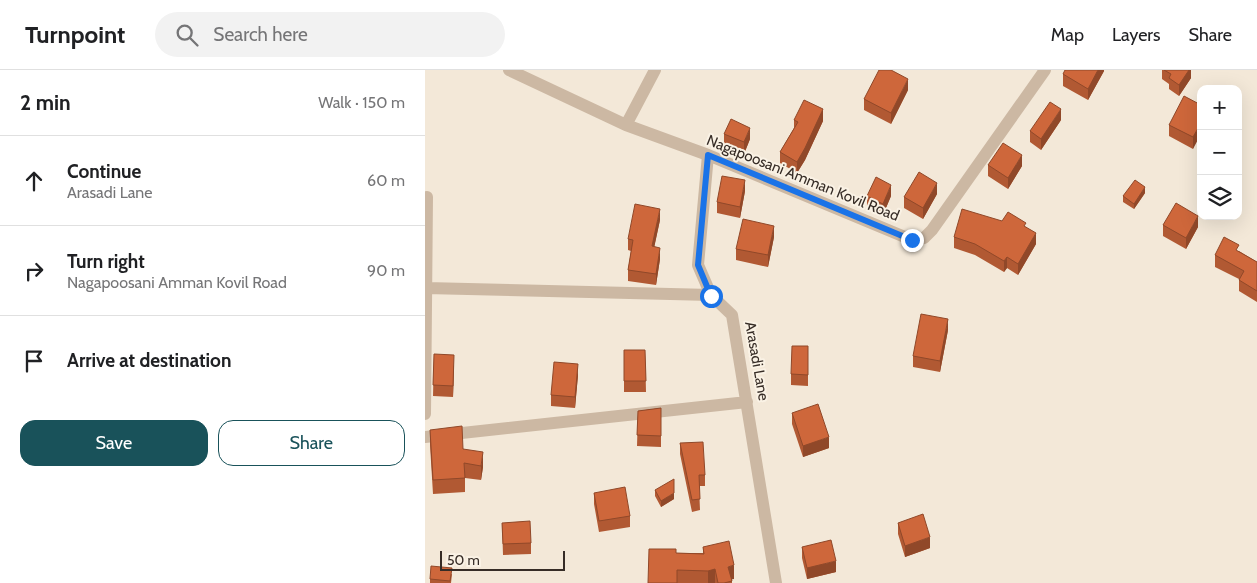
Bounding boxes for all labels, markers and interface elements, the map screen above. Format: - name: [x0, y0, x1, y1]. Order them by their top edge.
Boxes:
- search box: [155, 12, 505, 57]
- text: Turnpoint: [25, 20, 125, 49]
- icon: search: [173, 21, 201, 49]
- text: Search here: [213, 23, 308, 46]
- text: Map: [1051, 24, 1084, 46]
- text: Layers: [1112, 24, 1161, 46]
- text: Share: [1189, 24, 1232, 46]
- map controls: [1197, 85, 1242, 220]
- button: +: [1197, 85, 1242, 130]
- text: 2 min: [20, 90, 71, 115]
- text: Walk · 150 m: [318, 93, 405, 112]
- button: −: [1197, 130, 1242, 175]
- street label: Nagapoosani Amman Kovil Road: [704, 131, 902, 225]
- text: Continue: [67, 160, 141, 183]
- icon: ahead: [20, 167, 48, 195]
- text: 60 m: [367, 171, 405, 190]
- button: layers: [1197, 175, 1242, 220]
- text: Arasadi Lane: [67, 183, 153, 202]
- route end: [901, 229, 924, 252]
- text: Turn right: [67, 250, 145, 273]
- icon: right: [20, 257, 48, 285]
- text: 90 m: [367, 261, 405, 280]
- text: Nagapoosani Amman Kovil Road: [67, 273, 287, 292]
- route start: [700, 285, 723, 308]
- street label: Arasadi Lane: [741, 320, 773, 402]
- icon: arrive: [20, 347, 48, 375]
- text: Arrive at destination: [67, 349, 231, 372]
- button: Save: [20, 420, 208, 466]
- button: Share: [218, 420, 405, 466]
- scale bar: [440, 548, 565, 571]
- text: 50 m: [447, 551, 480, 569]

